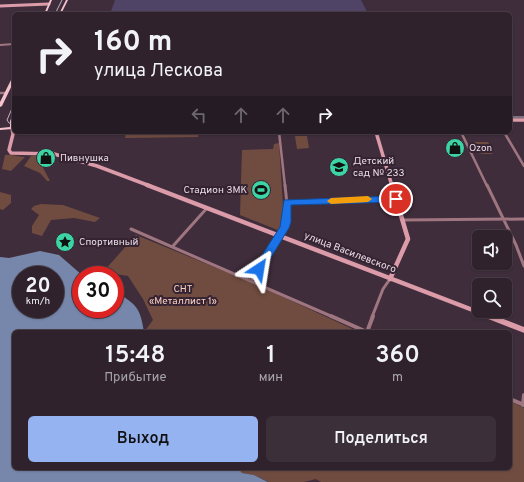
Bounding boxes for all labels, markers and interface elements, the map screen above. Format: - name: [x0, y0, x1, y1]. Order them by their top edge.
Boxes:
- text: 160 m: [94, 25, 172, 61]
- icon: right: [28, 28, 80, 80]
- text: улица Лескова: [94, 60, 223, 83]
- icon: left: [188, 104, 210, 126]
- icon: ahead: [230, 104, 252, 126]
- icon: ahead: [272, 104, 294, 126]
- icon: right: [314, 104, 336, 126]
- shop icon: Ozon: [444, 137, 466, 159]
- place label: Ozon: [469, 142, 492, 155]
- shop icon: Пивнушка: [35, 147, 57, 169]
- place label: Пивнушка: [60, 152, 109, 165]
- place label: Детский сад № 233: [353, 155, 405, 180]
- school or university icon: Детский сад № 233: [328, 156, 350, 178]
- sports icon: Стадион ЗМК: [250, 179, 272, 201]
- pin: [379, 182, 413, 216]
- place label: Стадион ЗМК: [183, 184, 247, 197]
- icon: arrive: [385, 188, 407, 210]
- street label: улица Василевского: [302, 229, 398, 277]
- map controls: [472, 230, 512, 318]
- button: sound: [472, 230, 512, 270]
- place icon: Спортивный: [54, 231, 76, 253]
- place label: Спортивный: [79, 236, 139, 249]
- position arrow: [238, 248, 280, 290]
- speed limit sign: 30: [72, 266, 124, 318]
- text: 20: [25, 274, 51, 300]
- button: search: [472, 278, 512, 318]
- park label: СНТ «Металлист 1»: [149, 283, 217, 308]
- text: km/h: [26, 295, 50, 308]
- text: 15:48: [105, 341, 165, 371]
- text: 1: [266, 341, 276, 371]
- text: 360: [375, 341, 420, 371]
- text: Прибытие: [104, 370, 167, 386]
- text: мин: [259, 370, 283, 386]
- text: m: [392, 370, 403, 386]
- button: Выход: [28, 416, 258, 462]
- button: Поделиться: [266, 416, 496, 462]

